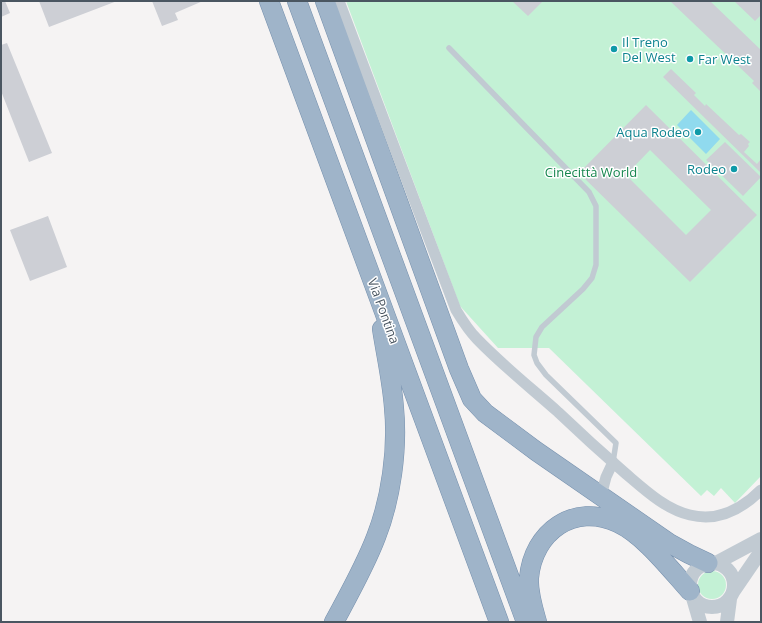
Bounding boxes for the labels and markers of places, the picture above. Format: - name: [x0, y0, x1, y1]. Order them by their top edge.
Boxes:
- place label: Il Treno Del West: [622, 33, 676, 66]
- marker: Il Treno Del West: [609, 44, 619, 54]
- place label: Far West: [698, 50, 751, 68]
- marker: Far West: [685, 54, 695, 64]
- place label: Aqua Rodeo: [616, 123, 690, 141]
- marker: Aqua Rodeo: [693, 127, 703, 137]
- place label: Rodeo: [687, 160, 726, 178]
- marker: Rodeo: [729, 164, 739, 174]

